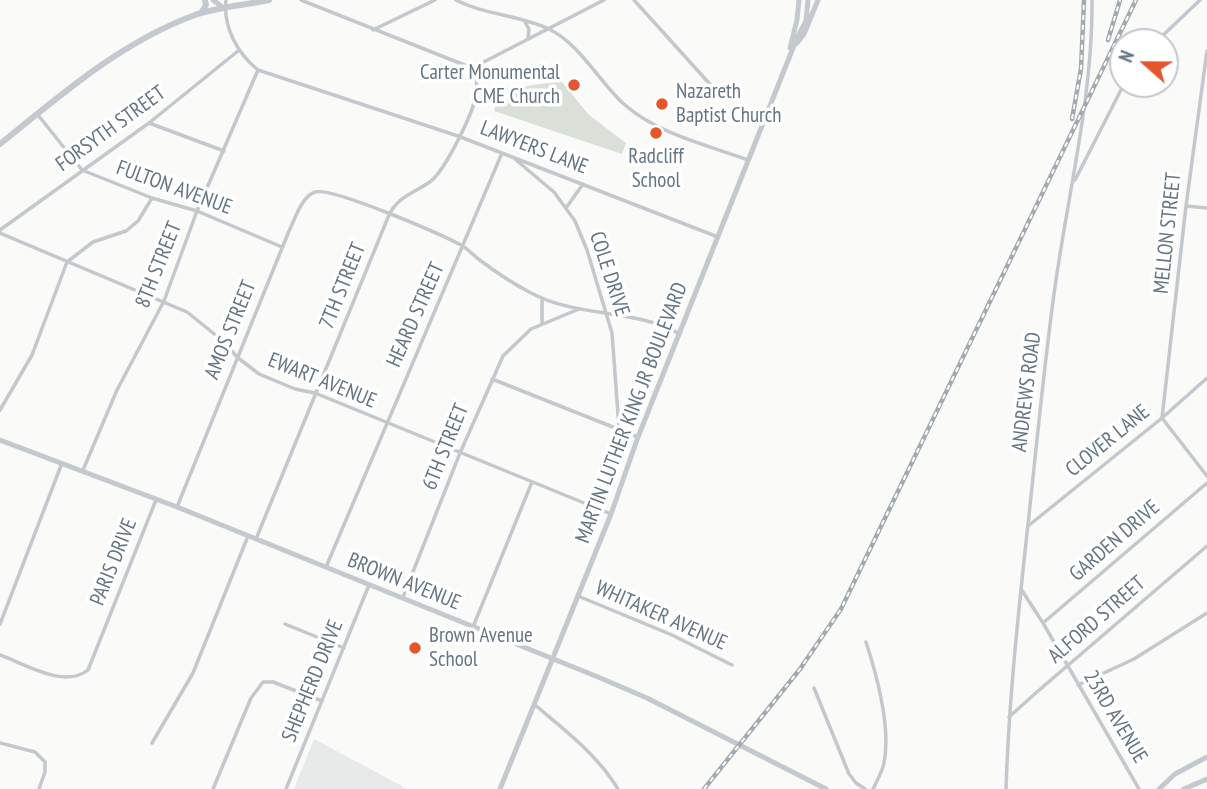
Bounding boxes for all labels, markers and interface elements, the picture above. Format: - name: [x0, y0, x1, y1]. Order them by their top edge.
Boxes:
- north arrow: [1109, 28, 1179, 98]
- text: N: [1113, 47, 1139, 65]
- place label: Carter Monumental CME Church: [420, 60, 560, 110]
- marker: Carter Monumental CME Church: [566, 77, 582, 93]
- place label: Nazareth Baptist Church: [676, 79, 782, 129]
- street label: FORSYTH STREET: [51, 81, 171, 177]
- marker: Nazareth Baptist Church: [654, 96, 670, 112]
- street label: LAWYERS LANE: [477, 116, 591, 180]
- marker: Radcliff School: [648, 125, 664, 141]
- place label: Radcliff School: [628, 144, 684, 194]
- street label: FULTON AVENUE: [113, 155, 235, 221]
- street label: MELLON STREET: [1149, 171, 1187, 295]
- street label: 8TH STREET: [130, 218, 188, 312]
- street label: COLE DRIVE: [583, 228, 635, 320]
- street label: 7TH STREET: [314, 239, 372, 333]
- street label: HEARD STREET: [382, 259, 450, 371]
- street label: AMOS STREET: [200, 277, 262, 383]
- street label: MARTIN LUTHER KING JR BOULEVARD: [571, 279, 693, 547]
- street label: ANDREWS ROAD: [1007, 331, 1047, 453]
- street label: EWART AVENUE: [264, 348, 380, 414]
- street label: 6TH STREET: [417, 400, 475, 494]
- street label: CLOVER LANE: [1061, 400, 1155, 482]
- street label: GARDEN DRIVE: [1065, 495, 1165, 587]
- street label: PARIS DRIVE: [85, 515, 143, 609]
- street label: BROWN AVENUE: [344, 548, 464, 616]
- street label: ALFORD STREET: [1043, 571, 1151, 669]
- street label: WHITAKER AVENUE: [591, 576, 731, 656]
- street label: SHEPHERD DRIVE: [277, 616, 349, 746]
- place label: Brown Avenue School: [429, 623, 533, 673]
- marker: Brown Avenue School: [407, 640, 423, 656]
- street label: 23RD AVENUE: [1078, 666, 1152, 768]

